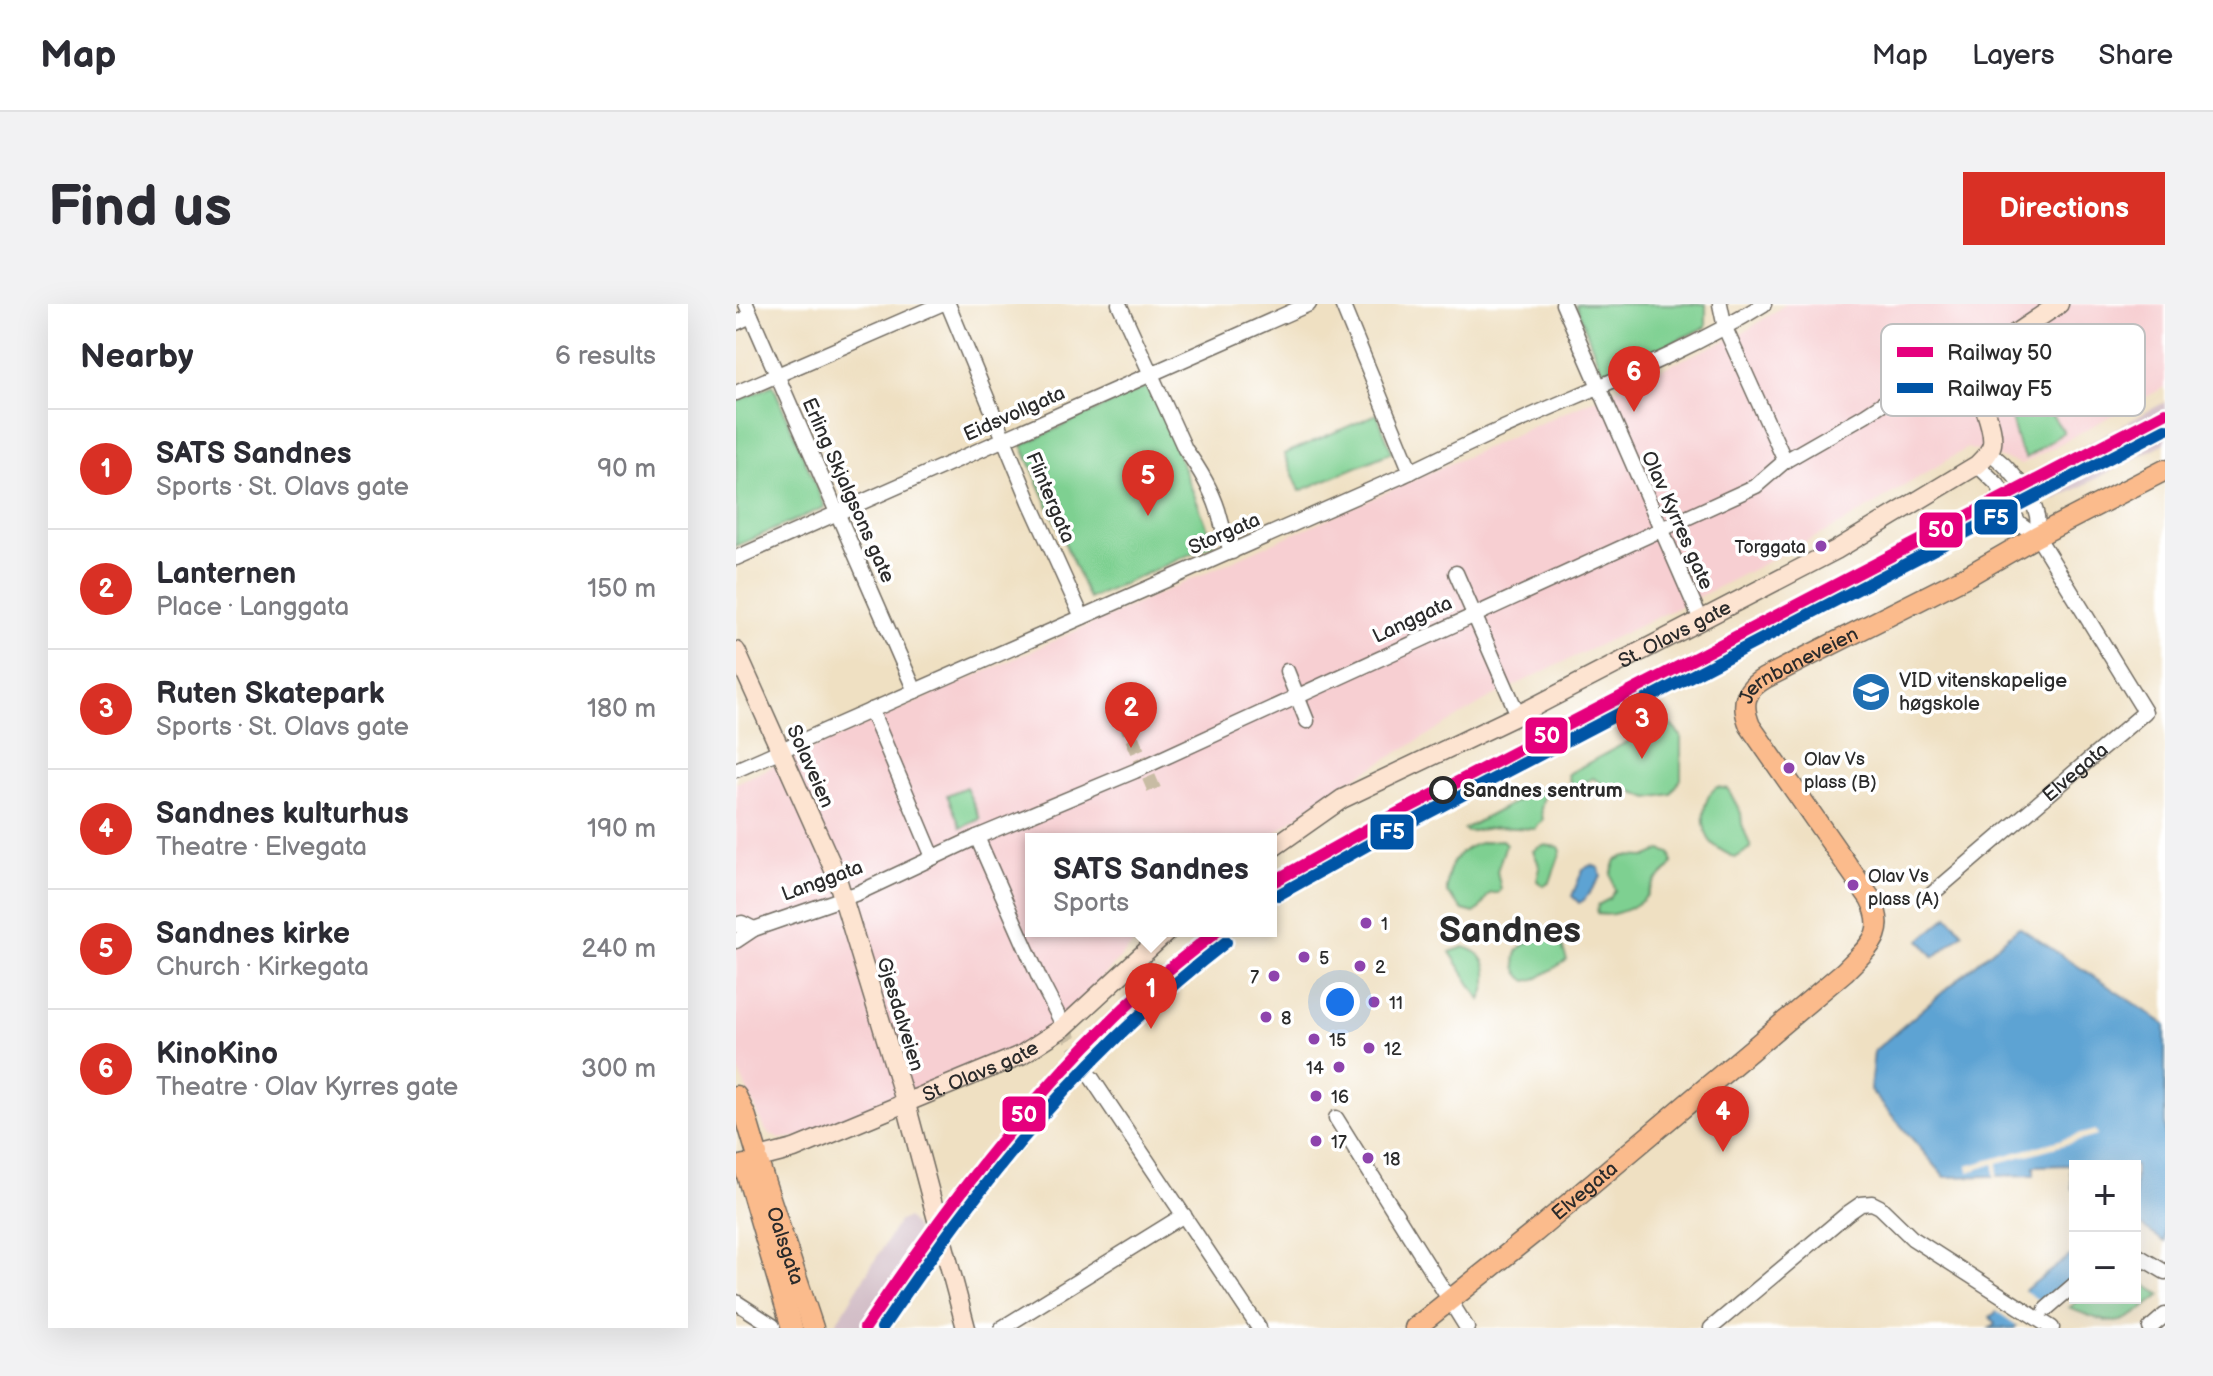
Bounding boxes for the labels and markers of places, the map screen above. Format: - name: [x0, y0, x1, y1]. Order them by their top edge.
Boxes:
- pin: 6: [1608, 346, 1660, 412]
- pin: 5: [1122, 450, 1174, 516]
- place label: Torggata: [1735, 537, 1806, 558]
- marker: Torggata: [1813, 538, 1829, 554]
- place label: VID vitenskapelige høgskole: [1899, 669, 2067, 716]
- school or university icon: VID vitenskapelige høgskole: [1850, 671, 1892, 713]
- pin: 2: [1105, 682, 1157, 748]
- pin: 3: [1616, 693, 1668, 759]
- place label: Olav Vs plass (B): [1804, 749, 1877, 793]
- marker: Olav Vs plass (B): [1781, 760, 1797, 776]
- marker: Sandnes sentrum: [1430, 777, 1456, 803]
- place label: Sandnes sentrum: [1463, 779, 1623, 803]
- place label: Olav Vs plass (A): [1868, 866, 1939, 910]
- marker: Olav Vs plass (A): [1845, 877, 1861, 893]
- place label: 1: [1381, 914, 1388, 935]
- marker: 1: [1358, 915, 1374, 931]
- place label: 5: [1319, 948, 1329, 969]
- marker: 5: [1296, 949, 1312, 965]
- place label: 2: [1375, 957, 1386, 978]
- marker: 2: [1352, 958, 1368, 974]
- pin: 1: [1125, 963, 1177, 1029]
- place label: 7: [1250, 967, 1259, 988]
- marker: 7: [1266, 968, 1282, 984]
- place label: 11: [1389, 993, 1403, 1014]
- marker: 11: [1366, 994, 1382, 1010]
- place label: 8: [1281, 1008, 1292, 1029]
- marker: 8: [1258, 1009, 1274, 1025]
- place label: 15: [1329, 1030, 1346, 1051]
- marker: 15: [1306, 1031, 1322, 1047]
- place label: 12: [1384, 1039, 1402, 1060]
- marker: 12: [1361, 1040, 1377, 1056]
- place label: 14: [1306, 1058, 1324, 1079]
- marker: 14: [1331, 1059, 1347, 1075]
- pin: 4: [1697, 1086, 1749, 1152]
- place label: 16: [1331, 1087, 1349, 1108]
- marker: 16: [1308, 1088, 1324, 1104]
- place label: 17: [1331, 1132, 1347, 1153]
- marker: 17: [1308, 1133, 1324, 1149]
- place label: 18: [1383, 1149, 1400, 1170]
- marker: 18: [1360, 1150, 1376, 1166]

